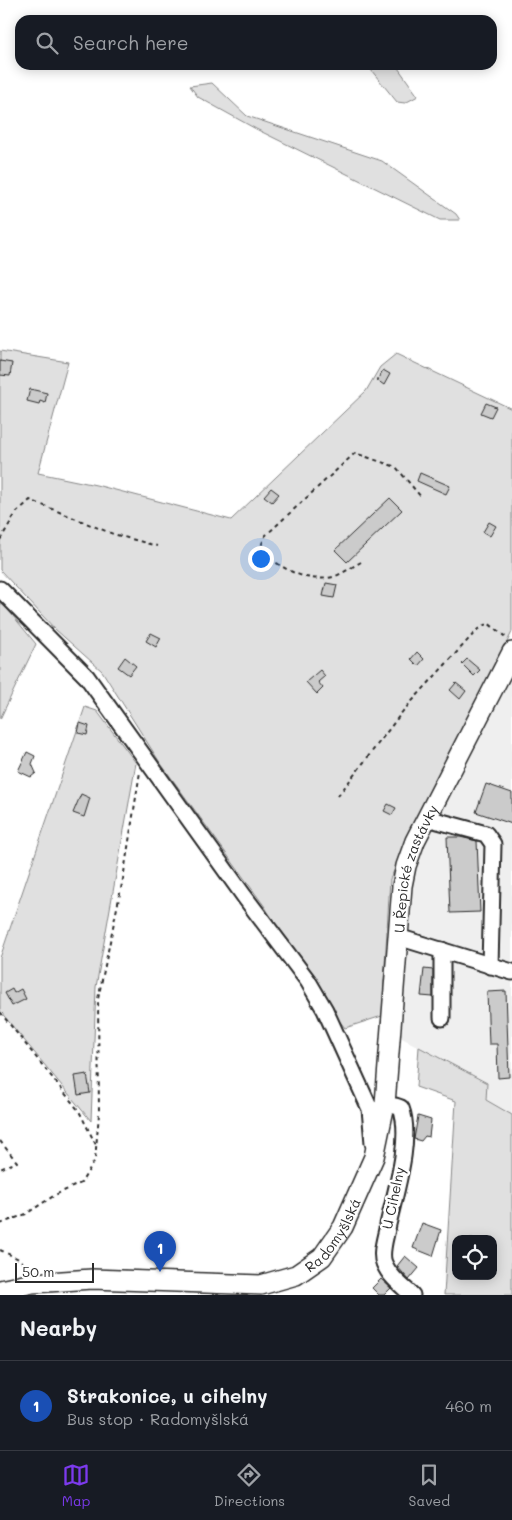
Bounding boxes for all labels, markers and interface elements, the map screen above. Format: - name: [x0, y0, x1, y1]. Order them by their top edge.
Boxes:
- search box: [15, 15, 497, 70]
- icon: search: [33, 29, 61, 57]
- text: Search here: [73, 30, 189, 55]
- your location: [248, 546, 274, 572]
- street label: U Řepické zastávky: [389, 801, 442, 933]
- street label: U Cihelny: [377, 1165, 409, 1231]
- street label: Radomyšlská: [301, 1195, 364, 1276]
- pin: 1: [144, 1231, 176, 1272]
- map controls: [452, 1235, 497, 1280]
- button: locate: [452, 1235, 497, 1280]
- scale bar: [15, 1260, 94, 1283]
- text: 50 m: [22, 1262, 54, 1281]
- text: Nearby: [20, 1314, 97, 1341]
- text: Strakonice, u cihelny: [67, 1383, 268, 1408]
- text: 1: [32, 1395, 40, 1416]
- text: 460 m: [445, 1395, 492, 1416]
- text: Bus stop · Radomyšlská: [67, 1408, 249, 1429]
- tab: Map: [62, 1461, 90, 1510]
- tab: Directions: [214, 1461, 285, 1510]
- tab: Saved: [409, 1461, 450, 1510]

